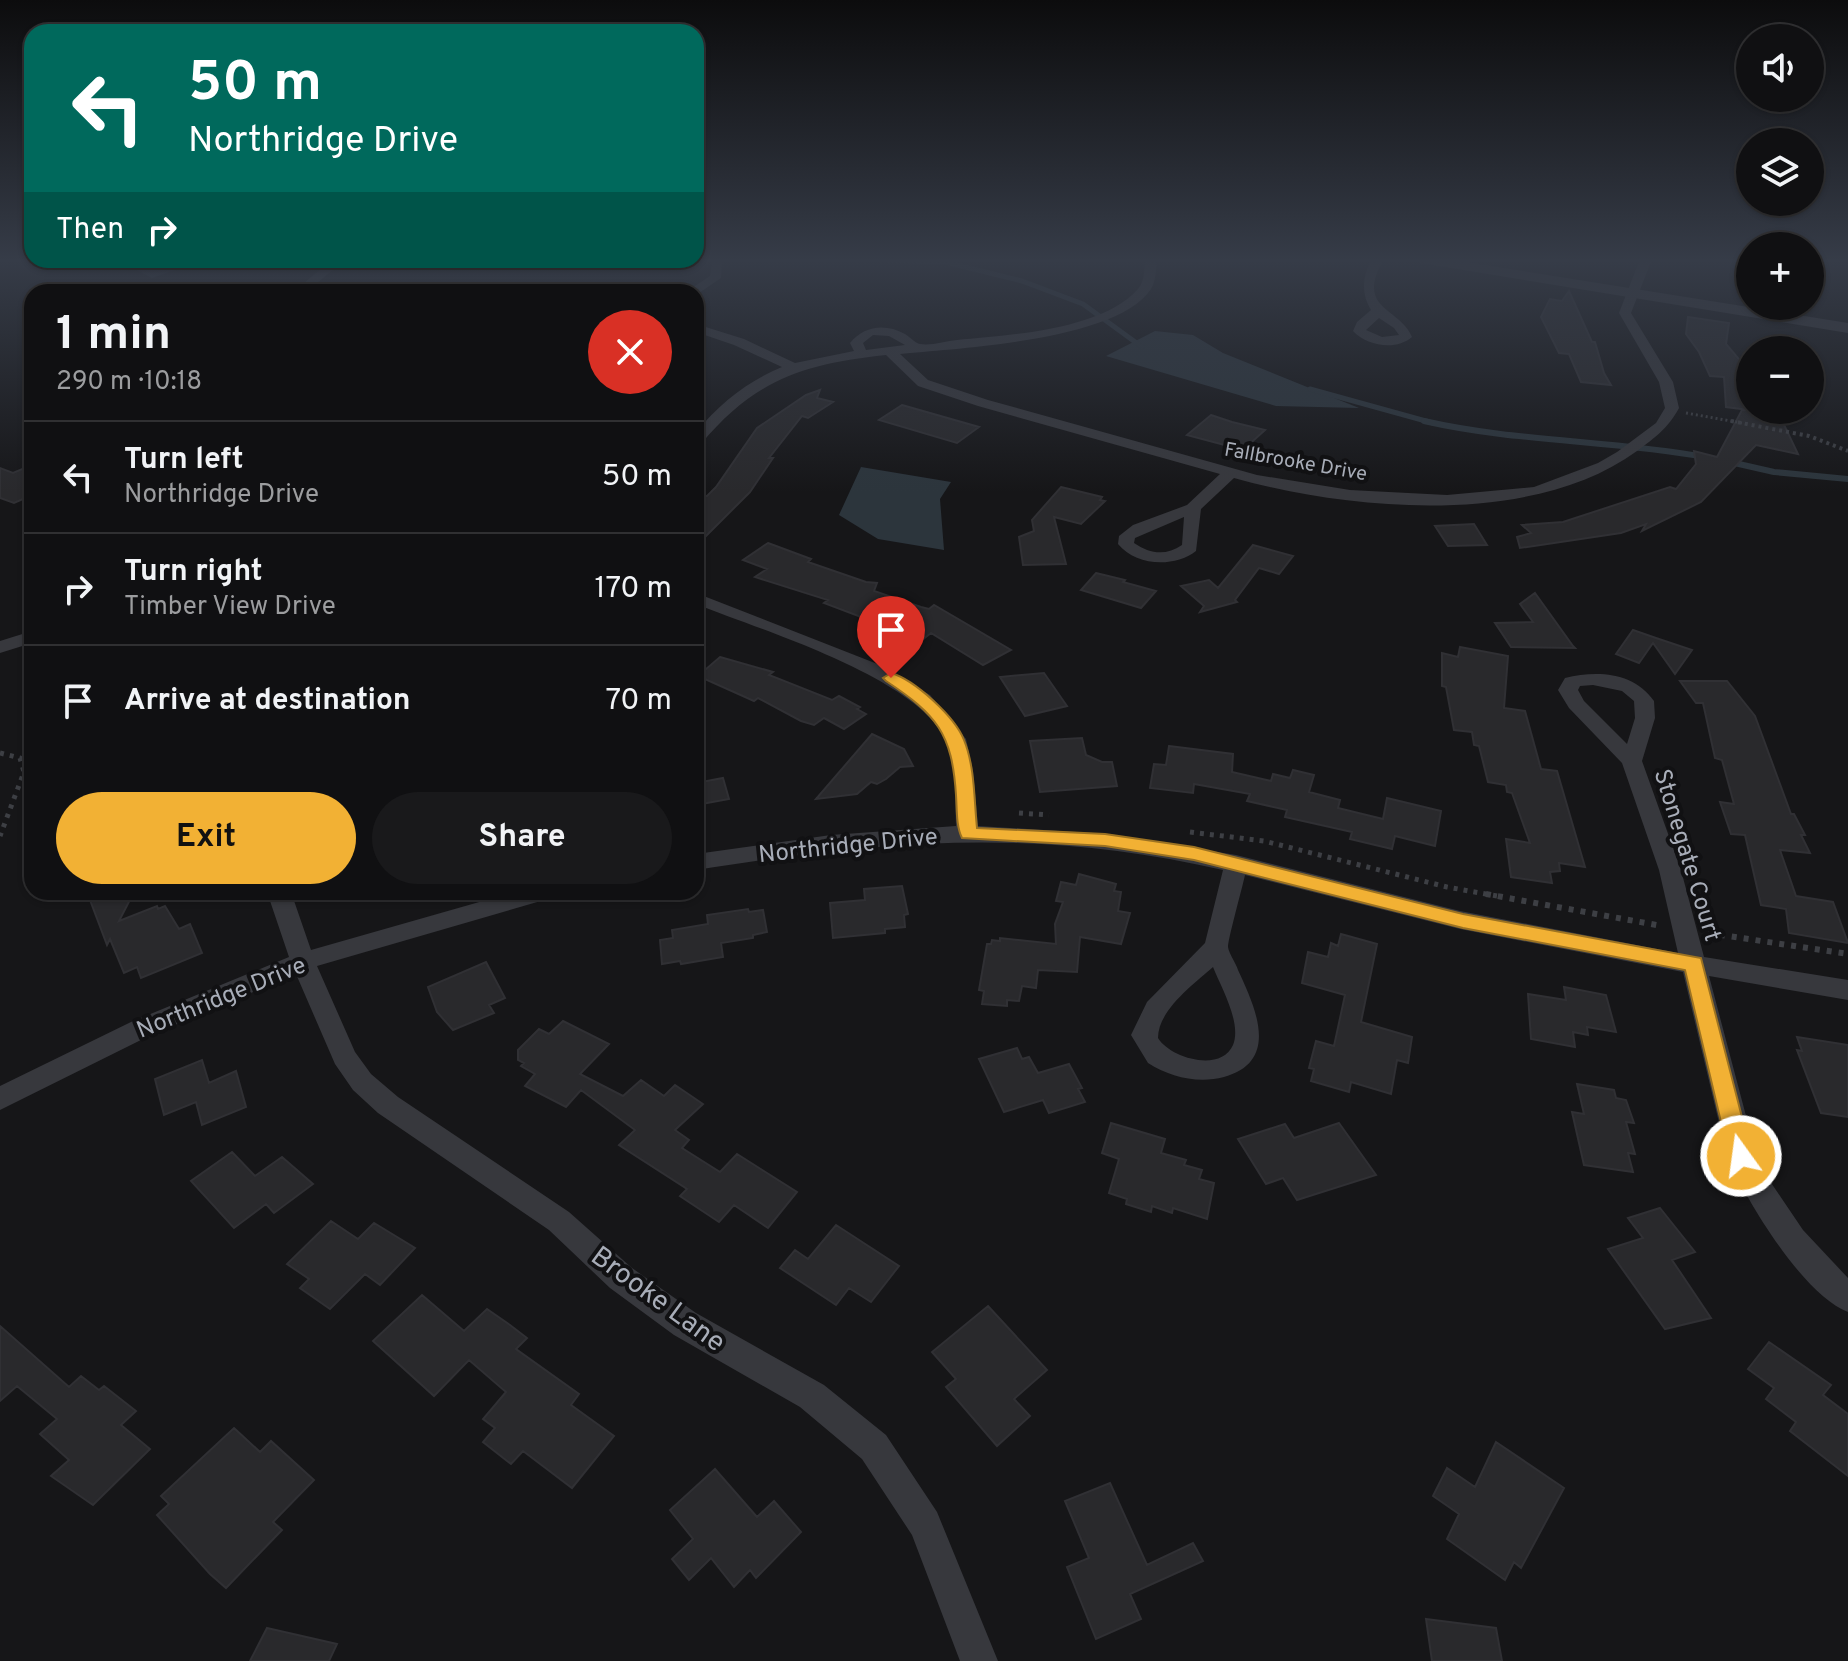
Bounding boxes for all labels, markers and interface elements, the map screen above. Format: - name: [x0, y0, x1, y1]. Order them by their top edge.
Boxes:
- map controls: [1736, 24, 1824, 424]
- button: sound: [1736, 24, 1824, 112]
- text: 50 m: [188, 50, 322, 120]
- icon: left: [56, 56, 160, 160]
- text: Northridge Drive: [188, 119, 458, 165]
- button: layers: [1736, 128, 1824, 216]
- icon: right: [140, 208, 184, 252]
- text: Then: [56, 212, 124, 249]
- button: +: [1736, 232, 1824, 320]
- text: 1 min: [56, 306, 171, 366]
- button: close: [588, 310, 672, 394]
- button: −: [1736, 336, 1824, 424]
- text: 290 m · 10:18: [56, 366, 202, 399]
- street label: Fallbrooke Drive: [1222, 438, 1369, 488]
- text: Turn left: [124, 442, 244, 479]
- icon: left: [56, 455, 100, 499]
- text: 50 m: [602, 459, 672, 496]
- text: Northridge Drive: [124, 479, 319, 512]
- text: Turn right: [124, 554, 262, 591]
- icon: right: [56, 567, 100, 611]
- text: 170 m: [594, 571, 672, 608]
- text: Timber View Drive: [124, 591, 336, 624]
- pin: [857, 596, 925, 678]
- icon: arrive: [869, 608, 913, 652]
- icon: arrive: [56, 679, 100, 723]
- text: Arrive at destination: [124, 683, 410, 720]
- text: 70 m: [606, 683, 672, 720]
- street label: Stonegate Court: [1646, 766, 1726, 945]
- button: Exit: [56, 792, 356, 884]
- button: Share: [372, 792, 672, 884]
- street label: Northridge Drive: [757, 823, 939, 871]
- street label: Northridge Drive: [133, 951, 311, 1046]
- position arrow: [1699, 1114, 1783, 1198]
- street label: Brooke Lane: [583, 1239, 732, 1361]

